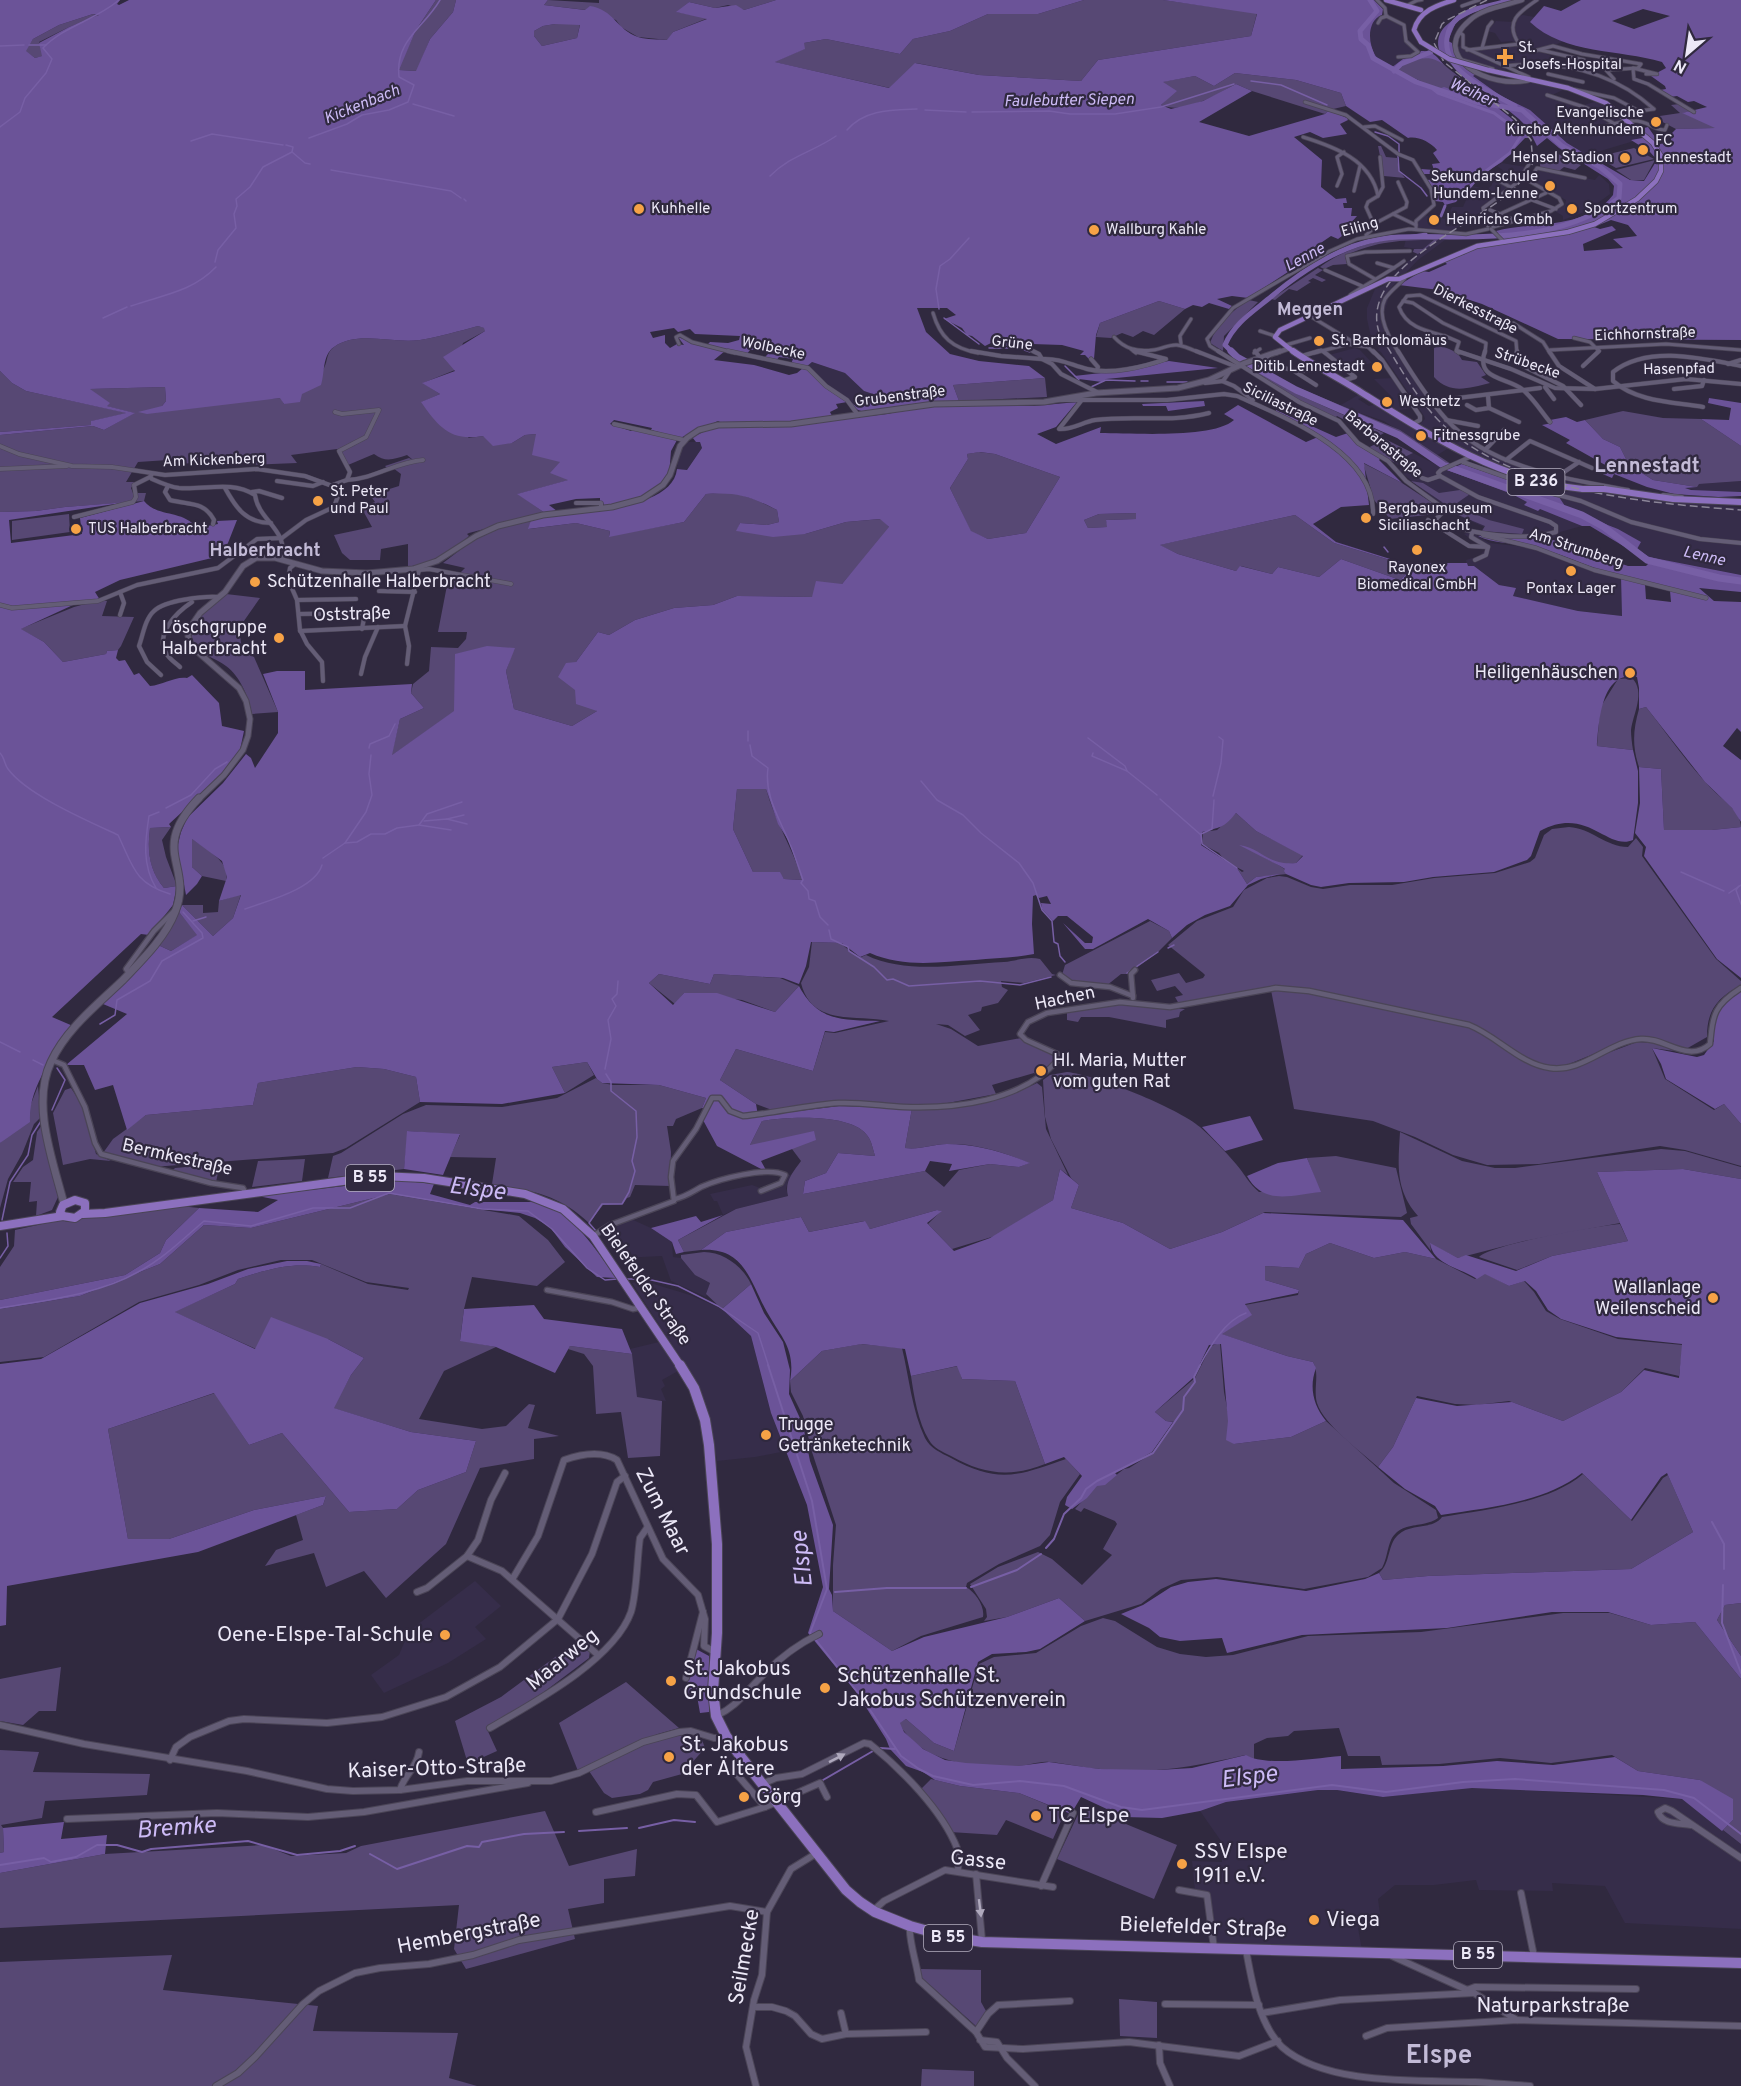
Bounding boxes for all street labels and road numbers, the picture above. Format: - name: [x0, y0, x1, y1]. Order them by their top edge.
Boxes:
- street label: Eiling: [1339, 214, 1381, 242]
- street label: Dierkesstraße: [1430, 281, 1520, 339]
- street label: Eichhornstraße: [1594, 324, 1696, 346]
- street label: Grüne: [990, 332, 1034, 356]
- street label: Wolbecke: [739, 333, 807, 365]
- street label: Strübecke: [1492, 344, 1562, 384]
- street label: Hasenpfad: [1643, 360, 1715, 380]
- street label: Siciliastraße: [1239, 379, 1321, 431]
- street label: Grubenstraße: [853, 382, 947, 412]
- street label: Barbarastraße: [1340, 407, 1426, 483]
- street label: Am Kickenberg: [162, 450, 266, 472]
- road number: B 236: [1508, 469, 1564, 495]
- street label: Am Strumberg: [1526, 525, 1626, 573]
- street label: Oststraße: [313, 602, 391, 628]
- street label: Hachen: [1033, 981, 1097, 1017]
- street label: Bermkestraße: [120, 1134, 234, 1182]
- road number: B 55: [346, 1165, 394, 1191]
- street label: Bielefelder Straße: [594, 1220, 696, 1350]
- street label: Zum Maar: [628, 1463, 696, 1561]
- street label: Maarweg: [521, 1623, 605, 1697]
- street label: Kaiser-Otto-Straße: [347, 1752, 527, 1786]
- street label: Gasse: [949, 1845, 1007, 1877]
- street label: Hembergstraße: [395, 1907, 543, 1961]
- street label: Seilmecke: [723, 1907, 767, 2007]
- street label: Bielefelder Straße: [1119, 1912, 1287, 1944]
- road number: B 55: [924, 1925, 972, 1951]
- road number: B 55: [1454, 1942, 1502, 1968]
- street label: Naturparkstraße: [1476, 1993, 1630, 2020]

